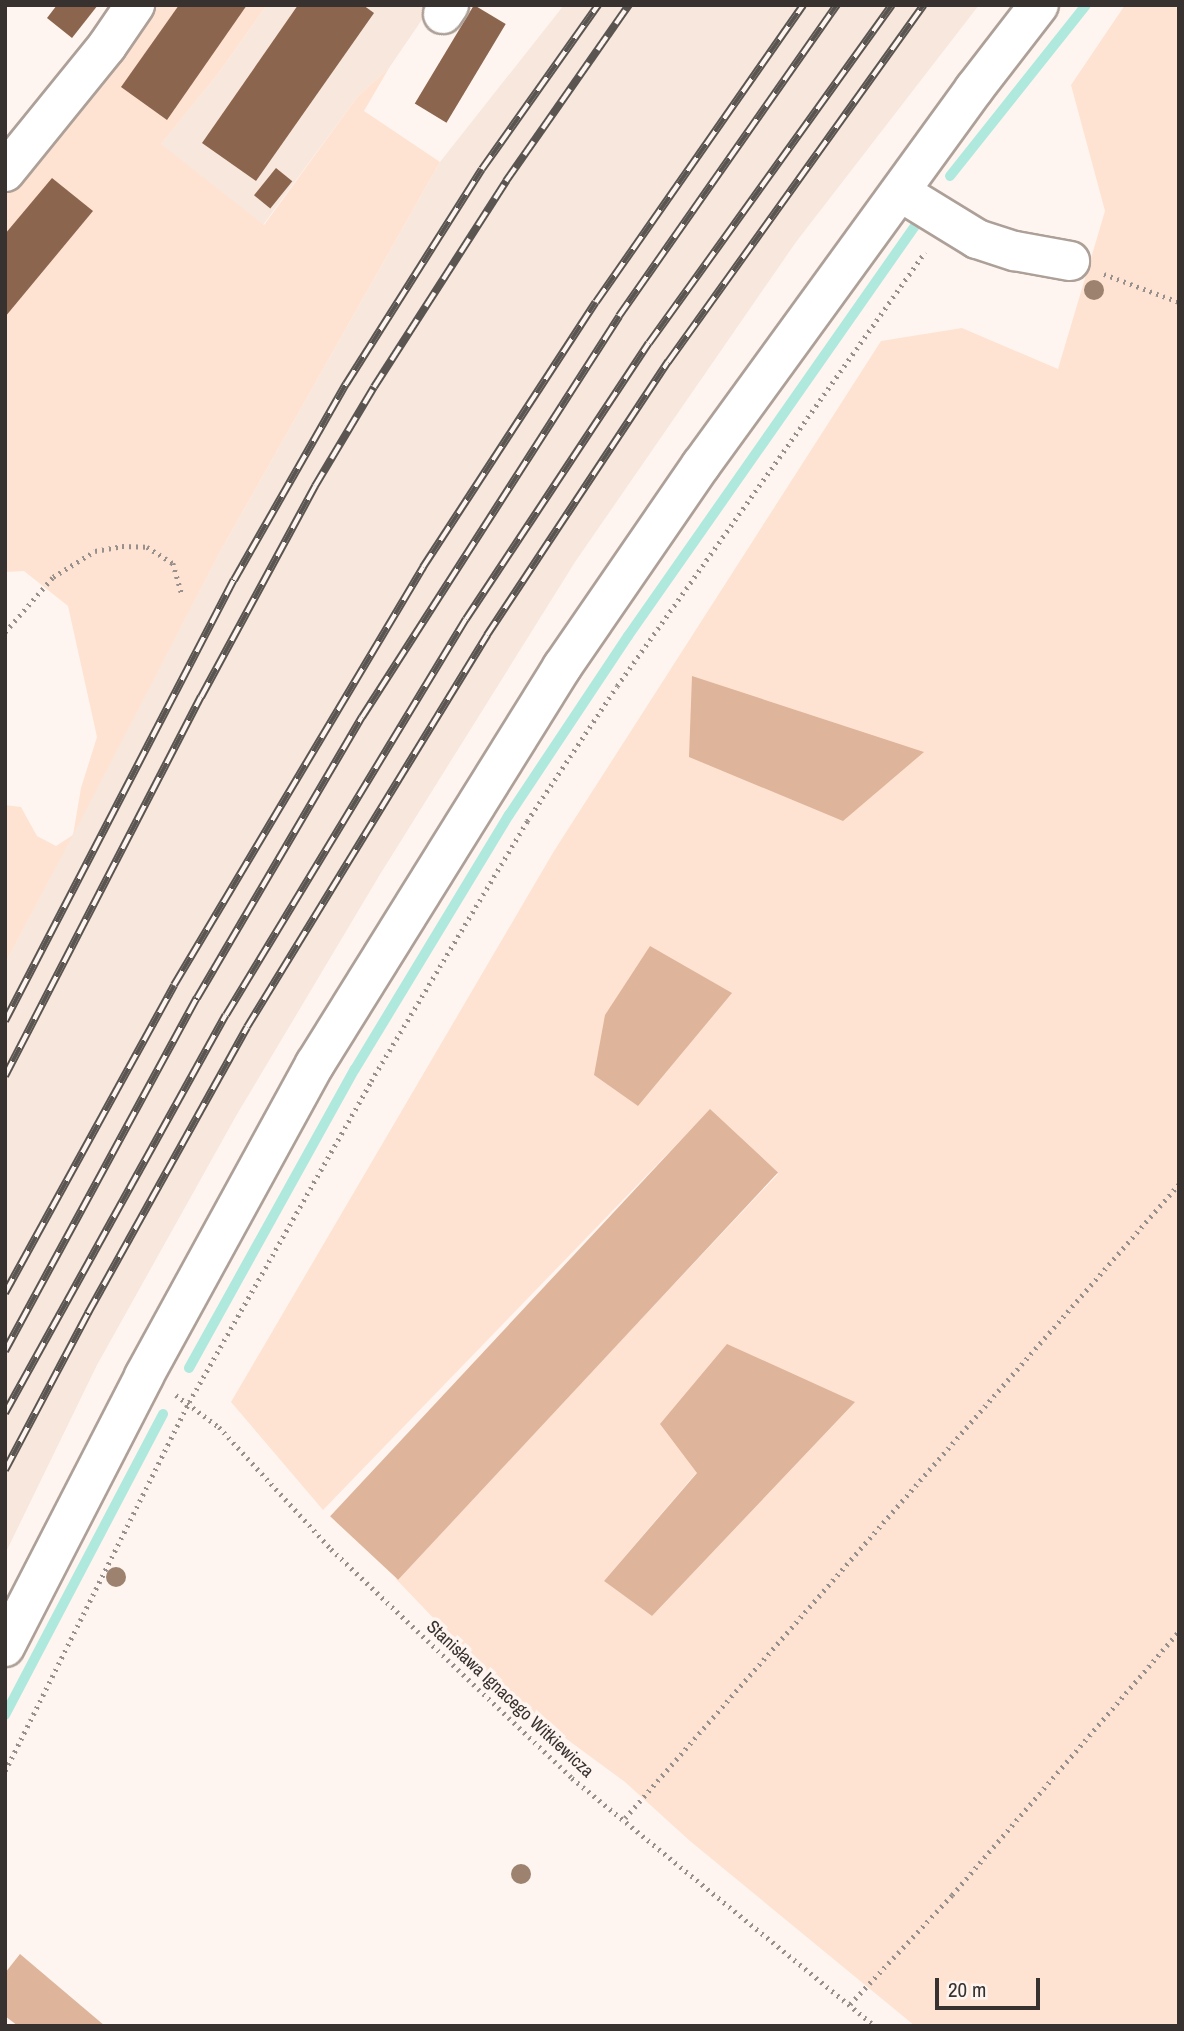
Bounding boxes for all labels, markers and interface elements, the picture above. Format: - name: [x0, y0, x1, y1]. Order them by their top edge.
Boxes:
- street label: Stanisława Ignacego Witkiewicza: [422, 1616, 598, 1782]
- scale bar: [939, 1965, 1044, 2009]
- text: 20 m: [948, 1975, 986, 2004]

